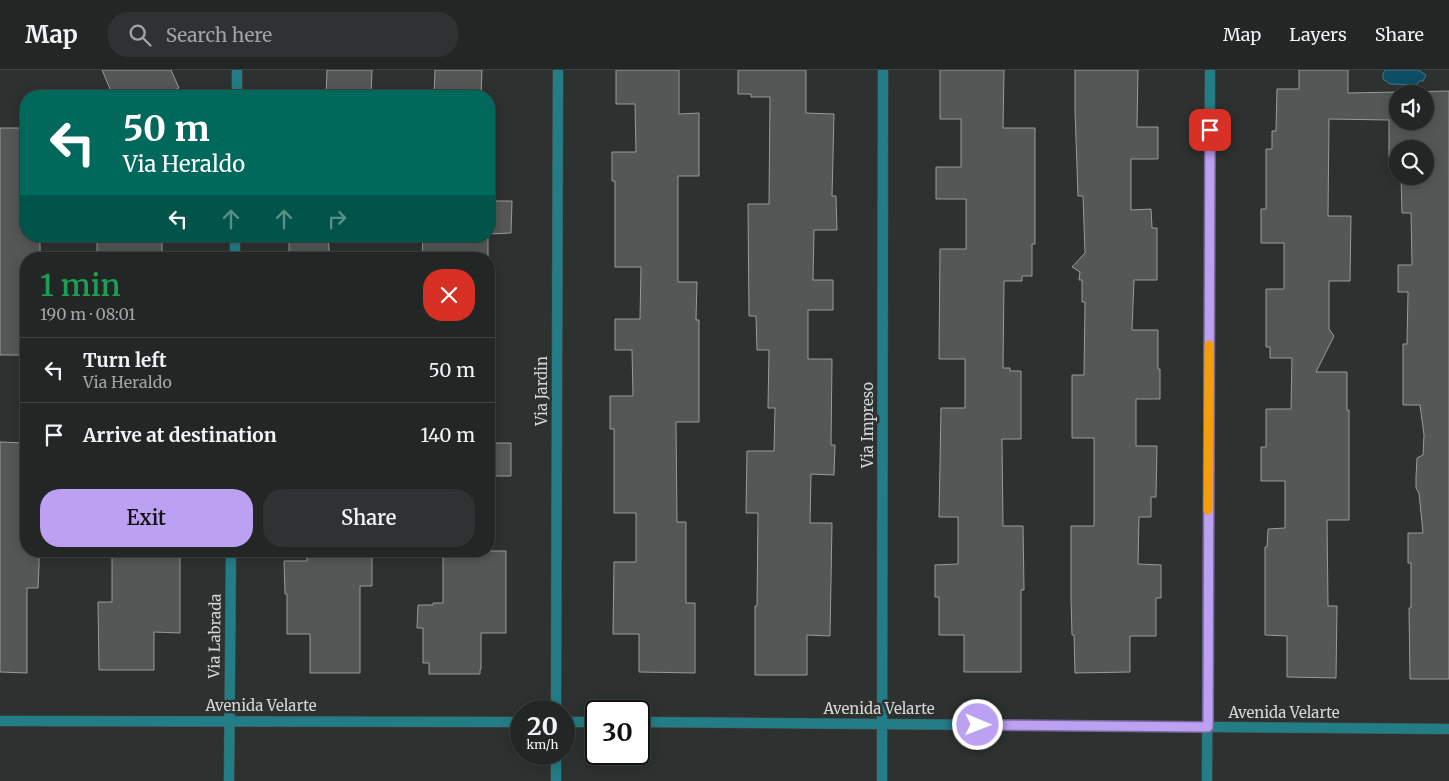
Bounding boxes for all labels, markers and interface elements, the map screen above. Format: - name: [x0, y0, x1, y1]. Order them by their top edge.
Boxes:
- search box: [108, 12, 458, 57]
- text: Map: [25, 19, 78, 50]
- icon: search: [126, 21, 154, 49]
- text: Search here: [166, 23, 272, 47]
- text: Map: [1223, 23, 1261, 46]
- text: Layers: [1289, 23, 1347, 46]
- text: Share: [1375, 23, 1424, 46]
- map controls: [1389, 85, 1434, 185]
- button: sound: [1389, 85, 1434, 130]
- text: 50 m: [123, 107, 210, 151]
- pin: [1189, 109, 1231, 151]
- icon: left: [40, 110, 105, 175]
- icon: arrive: [1196, 116, 1224, 144]
- button: search: [1389, 140, 1434, 185]
- text: Via Heraldo: [123, 150, 245, 178]
- icon: left: [164, 205, 192, 233]
- icon: ahead: [217, 205, 245, 233]
- icon: ahead: [270, 205, 298, 233]
- icon: right: [323, 205, 351, 233]
- text: 1 min: [40, 266, 121, 304]
- button: close: [423, 269, 475, 321]
- text: 190 m · 08:01: [40, 304, 135, 324]
- text: Turn left: [83, 348, 167, 372]
- icon: left: [40, 356, 68, 384]
- street label: Via Jardin: [532, 356, 551, 427]
- text: 50 m: [429, 358, 475, 382]
- text: Via Heraldo: [83, 372, 172, 392]
- street label: Via Impreso: [858, 382, 877, 469]
- icon: arrive: [40, 421, 68, 449]
- text: Arrive at destination: [83, 423, 277, 447]
- text: 140 m: [420, 423, 475, 447]
- button: Exit: [40, 489, 253, 547]
- button: Share: [263, 489, 475, 547]
- street label: Via Labrada: [204, 593, 225, 680]
- street label: Avenida Velarte: [204, 696, 317, 715]
- position arrow: [951, 698, 1003, 750]
- street label: Avenida Velarte: [822, 699, 935, 718]
- speed limit sign: 30: [585, 700, 650, 765]
- street label: Avenida Velarte: [1227, 703, 1340, 722]
- text: 20: [527, 710, 558, 742]
- text: km/h: [527, 737, 558, 752]

